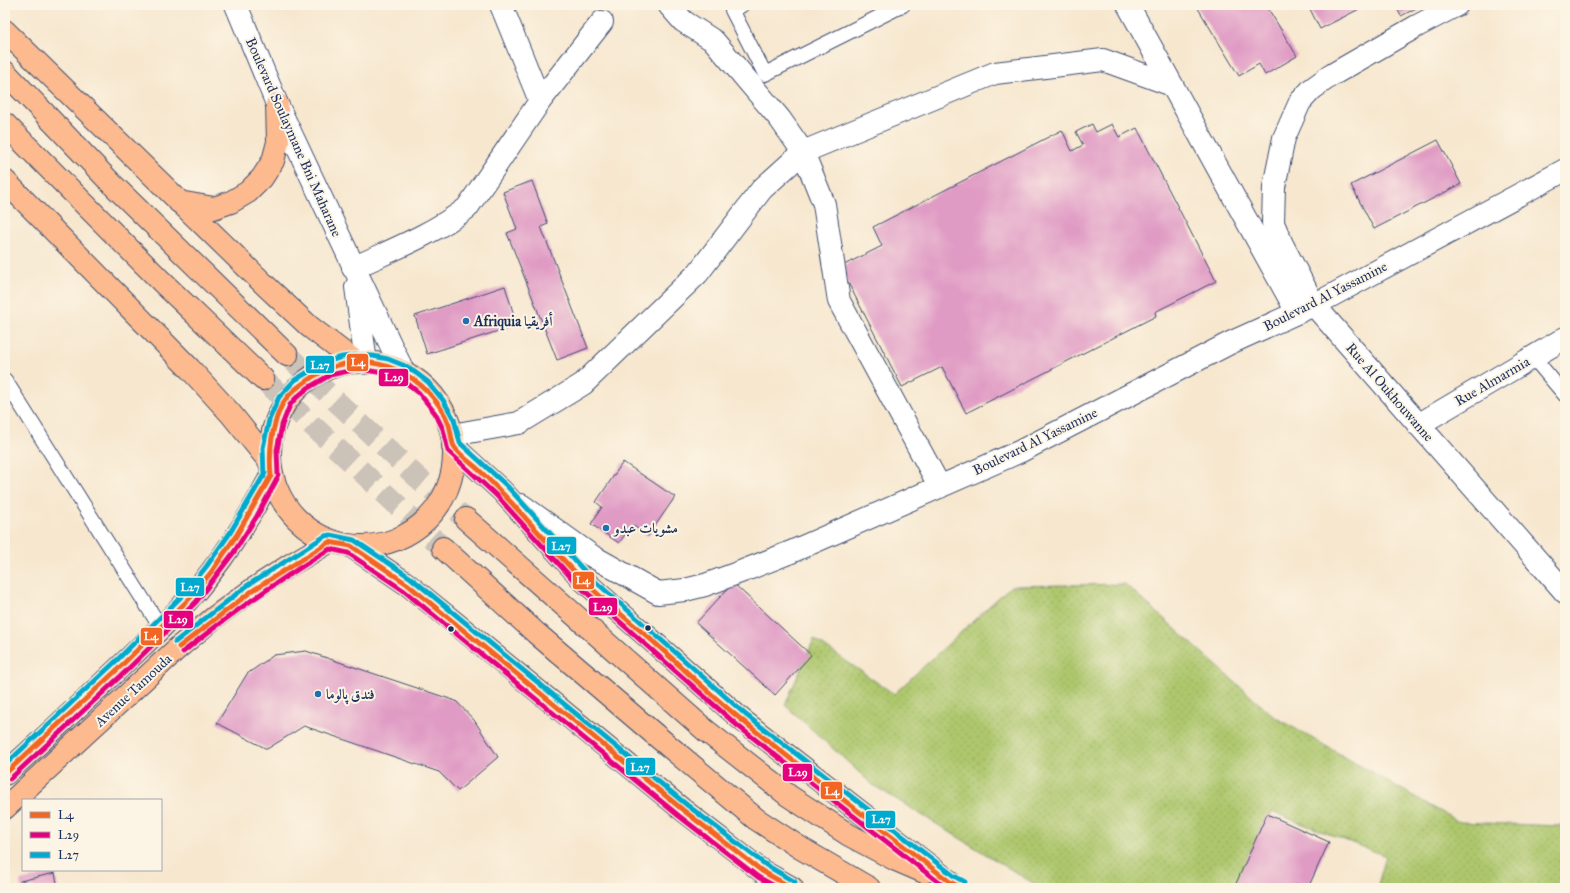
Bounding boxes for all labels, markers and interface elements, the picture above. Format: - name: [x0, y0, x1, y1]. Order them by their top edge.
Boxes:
- street label: Boulevard Soulaymane Bni Maharane: [242, 35, 345, 240]
- street label: Boulevard Al Yassamine: [1261, 258, 1390, 335]
- place label: Afriquia أفريقيا: [473, 311, 553, 331]
- marker: Afriquia أفريقيا: [461, 316, 471, 326]
- street label: Rue Al Oukhouwanne: [1342, 339, 1437, 445]
- line badge: L4: [346, 353, 369, 372]
- street label: Rue Almarmia: [1452, 353, 1533, 410]
- line badge: L27: [305, 355, 335, 374]
- text: L4: [351, 356, 366, 370]
- text: L27: [310, 359, 330, 372]
- line badge: L29: [378, 368, 409, 387]
- text: L29: [384, 371, 404, 385]
- street label: Boulevard Al Yassamine: [970, 404, 1100, 479]
- place label: مشويات عبدو: [612, 520, 678, 537]
- marker: مشويات عبدو: [601, 523, 611, 533]
- line badge: L27: [546, 536, 577, 555]
- text: L27: [551, 540, 571, 553]
- line badge: L4: [572, 571, 595, 590]
- text: L4: [576, 574, 591, 588]
- line badge: L27: [175, 577, 205, 597]
- text: L27: [180, 581, 200, 594]
- line badge: L29: [588, 597, 618, 616]
- text: L29: [593, 601, 613, 615]
- line badge: L29: [163, 610, 194, 629]
- text: L29: [168, 613, 188, 627]
- unlabelled marker: [643, 623, 653, 633]
- unlabelled marker: [446, 624, 456, 634]
- line badge: L4: [140, 627, 163, 646]
- text: L4: [144, 630, 159, 644]
- street label: Avenue Tamouda: [91, 650, 175, 731]
- place label: فندق پالوما: [326, 686, 375, 705]
- marker: فندق پالوما: [313, 689, 323, 699]
- line badge: L27: [625, 757, 656, 776]
- text: L27: [630, 761, 650, 774]
- line badge: L29: [782, 763, 813, 782]
- text: L29: [788, 766, 808, 780]
- line badge: L4: [820, 781, 843, 800]
- text: L4: [825, 785, 840, 799]
- legend: [22, 799, 162, 871]
- text: L4: [58, 808, 74, 822]
- line badge: L27: [865, 810, 896, 829]
- text: L27: [871, 813, 891, 826]
- text: L29: [58, 828, 79, 842]
- text: L27: [58, 848, 79, 862]

